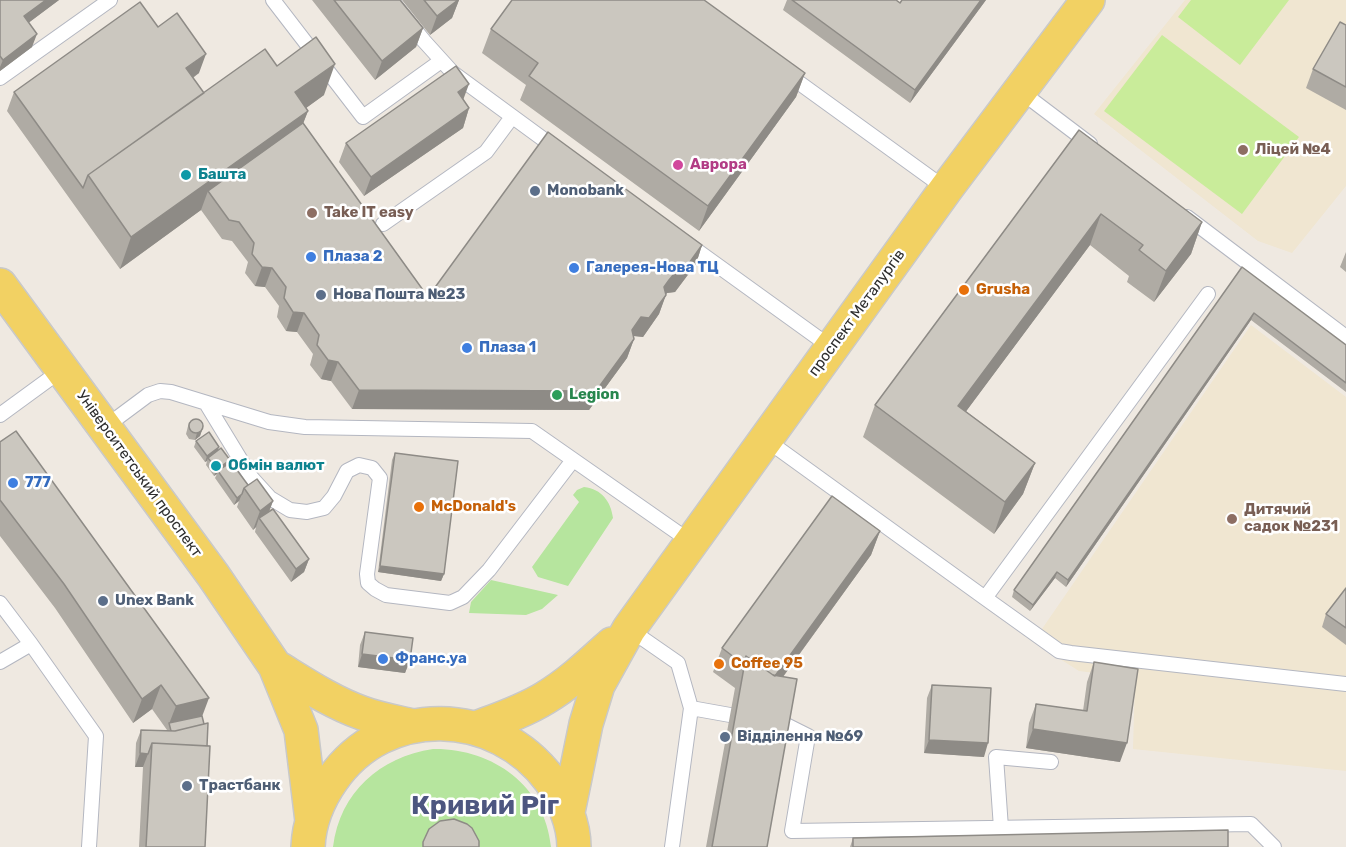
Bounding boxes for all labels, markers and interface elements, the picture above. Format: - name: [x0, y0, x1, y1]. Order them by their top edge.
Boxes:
- place label: Ліцей №4: [1255, 141, 1331, 159]
- marker: Ліцей №4: [1236, 143, 1250, 157]
- place label: Аврора: [690, 156, 747, 174]
- marker: Аврора: [671, 158, 685, 172]
- place label: Башта: [198, 166, 246, 184]
- marker: Башта: [179, 168, 193, 182]
- place label: Monobank: [547, 182, 624, 200]
- marker: Monobank: [528, 184, 542, 198]
- place label: Take IT easy: [324, 204, 414, 222]
- marker: Take IT easy: [305, 206, 319, 220]
- street label: проспект Металургів: [805, 246, 909, 380]
- place label: Плаза 2: [323, 248, 383, 266]
- marker: Плаза 2: [304, 250, 318, 264]
- place label: Галерея-Нова ТЦ: [586, 259, 719, 277]
- marker: Галерея-Нова ТЦ: [567, 261, 581, 275]
- place label: Grusha: [976, 281, 1030, 299]
- marker: Grusha: [957, 283, 971, 297]
- place label: Нова Пошта №23: [333, 286, 465, 304]
- marker: Нова Пошта №23: [314, 288, 328, 302]
- place label: Плаза 1: [479, 339, 536, 357]
- marker: Плаза 1: [460, 341, 474, 355]
- place label: Legion: [569, 386, 619, 404]
- street label: Університетський проспект: [73, 387, 205, 561]
- marker: Legion: [550, 388, 564, 402]
- place label: Обмін валют: [228, 457, 324, 475]
- marker: Обмін валют: [209, 459, 223, 473]
- place label: 777: [25, 474, 51, 492]
- marker: 777: [6, 476, 20, 490]
- place label: McDonald's: [431, 498, 516, 516]
- marker: McDonald's: [412, 500, 426, 514]
- place label: Дитячий садок №231: [1244, 501, 1338, 536]
- marker: Дитячий садок №231: [1225, 512, 1239, 526]
- place label: Unex Bank: [115, 592, 194, 610]
- marker: Unex Bank: [96, 594, 110, 608]
- place label: Франс.уа: [395, 650, 467, 668]
- marker: Франс.уа: [376, 652, 390, 666]
- place label: Coffee 95: [731, 655, 803, 673]
- marker: Coffee 95: [712, 657, 726, 671]
- place label: Відділення №69: [737, 728, 863, 746]
- marker: Відділення №69: [718, 730, 732, 744]
- place label: Трастбанк: [199, 777, 281, 795]
- marker: Трастбанк: [180, 779, 194, 793]
- district label: Кривий Ріг: [411, 790, 559, 822]

